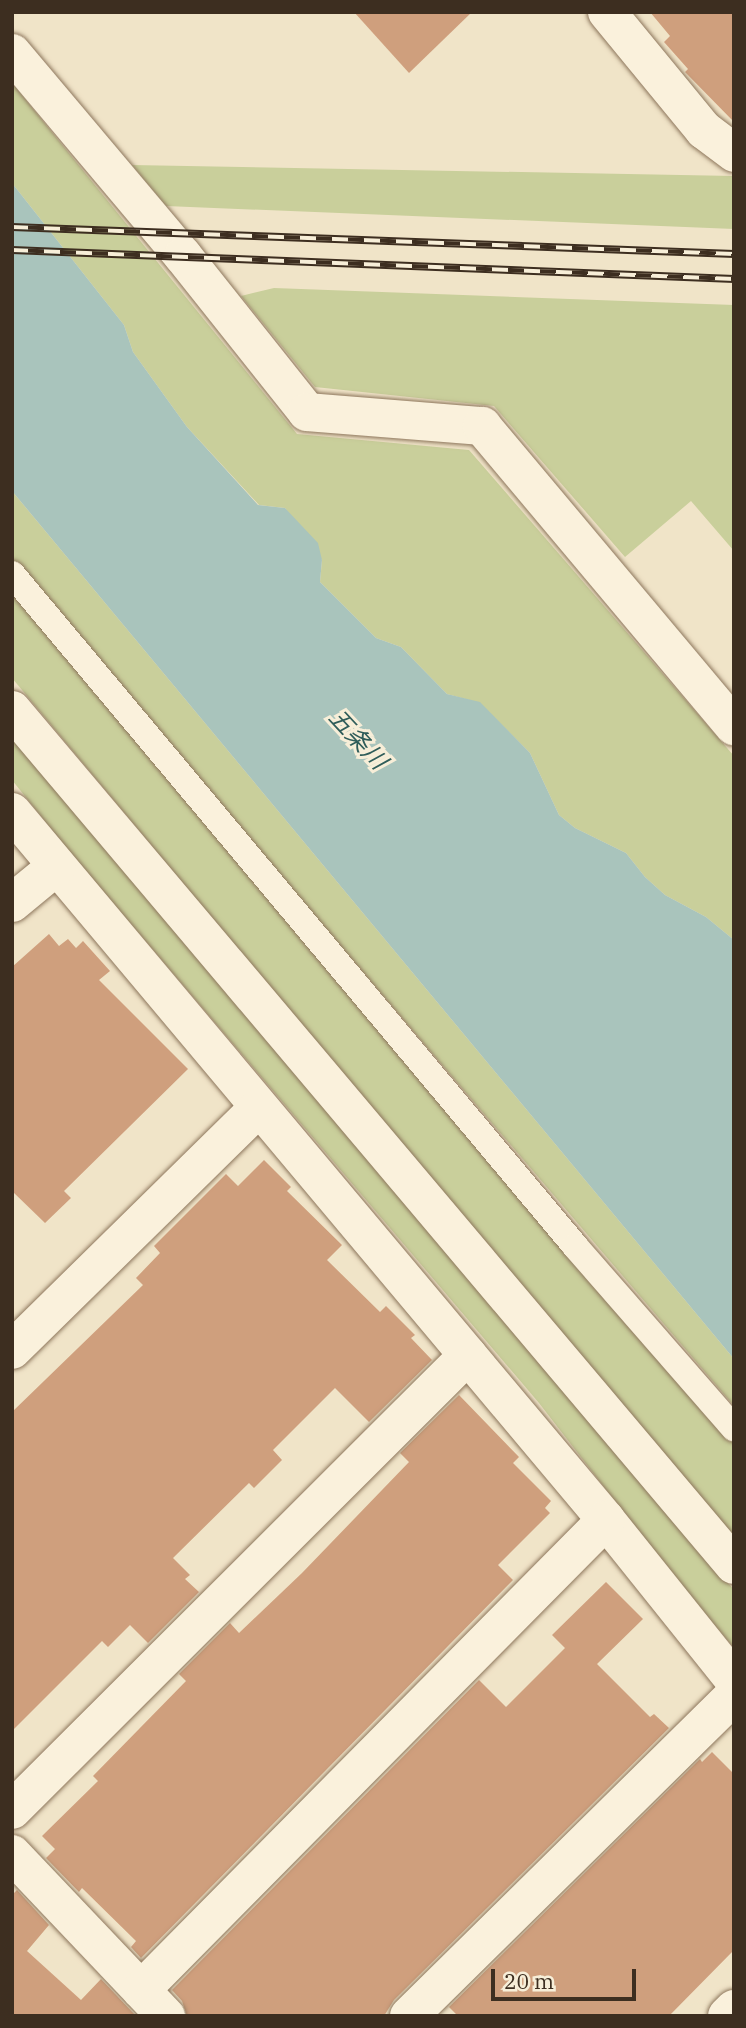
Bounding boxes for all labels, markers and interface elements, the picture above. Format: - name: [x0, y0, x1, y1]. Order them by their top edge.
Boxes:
- water label: 五条川: [323, 703, 393, 775]
- scale bar: [494, 1954, 639, 1998]
- text: 20 m: [504, 1967, 554, 1995]

